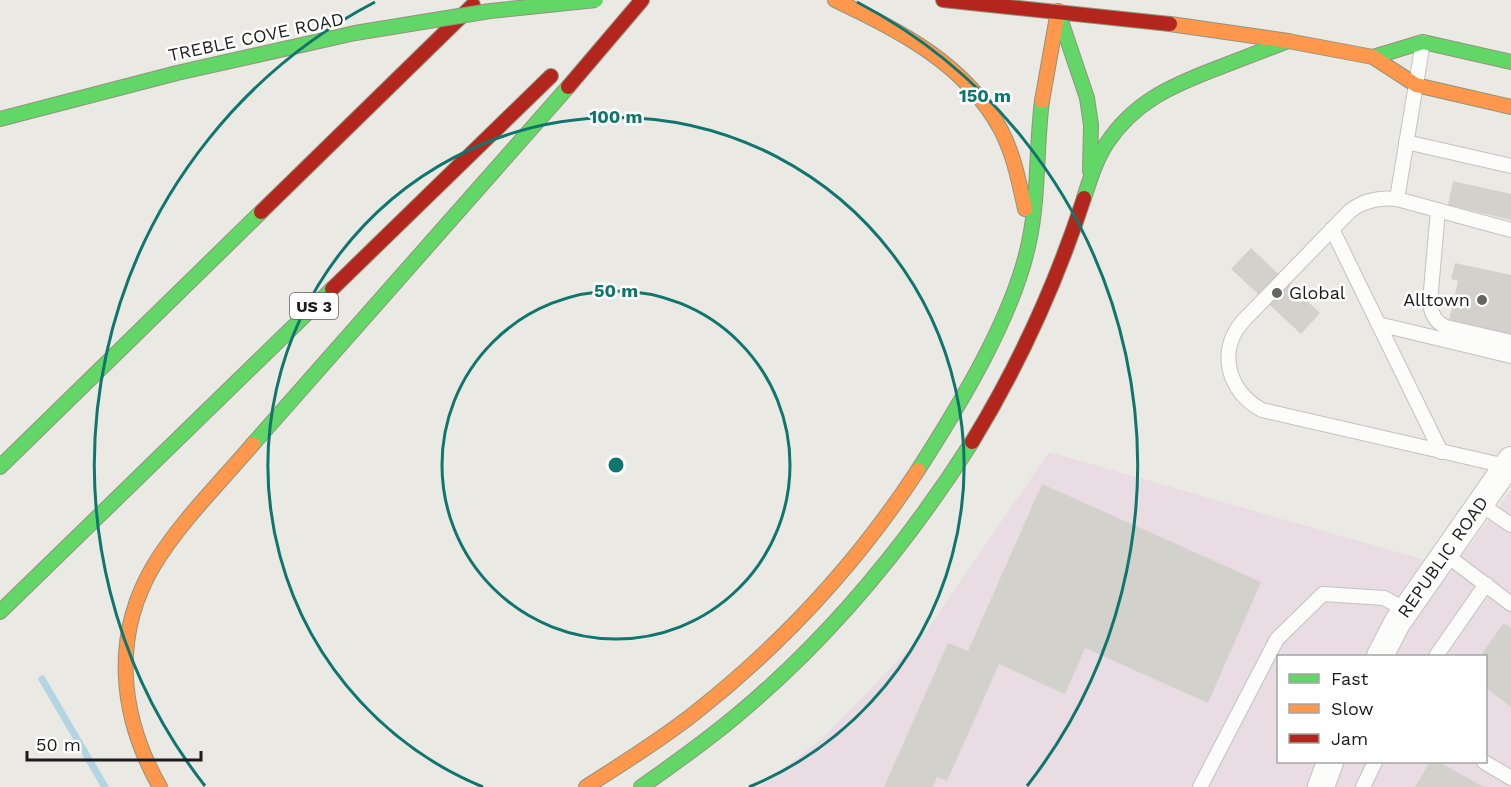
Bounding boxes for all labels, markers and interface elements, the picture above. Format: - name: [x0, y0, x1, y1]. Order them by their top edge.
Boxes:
- street label: TREBLE COVE ROAD: [166, 8, 346, 65]
- text: 150 m: [959, 85, 1011, 106]
- text: 100 m: [589, 106, 643, 127]
- text: 50 m: [594, 280, 638, 301]
- place label: Global: [1289, 282, 1346, 303]
- marker: Global: [1270, 286, 1284, 300]
- place label: Alltown: [1403, 289, 1470, 310]
- road number: US 3: [290, 293, 338, 319]
- marker: Alltown: [1475, 293, 1489, 307]
- centre of rings: [606, 455, 626, 475]
- street label: REPUBLIC ROAD: [1393, 492, 1492, 621]
- legend: [1277, 655, 1487, 763]
- text: Fast: [1331, 668, 1369, 689]
- text: Slow: [1331, 698, 1374, 719]
- scale bar: [27, 724, 201, 762]
- text: Jam: [1331, 728, 1368, 749]
- text: 50 m: [36, 734, 81, 755]

